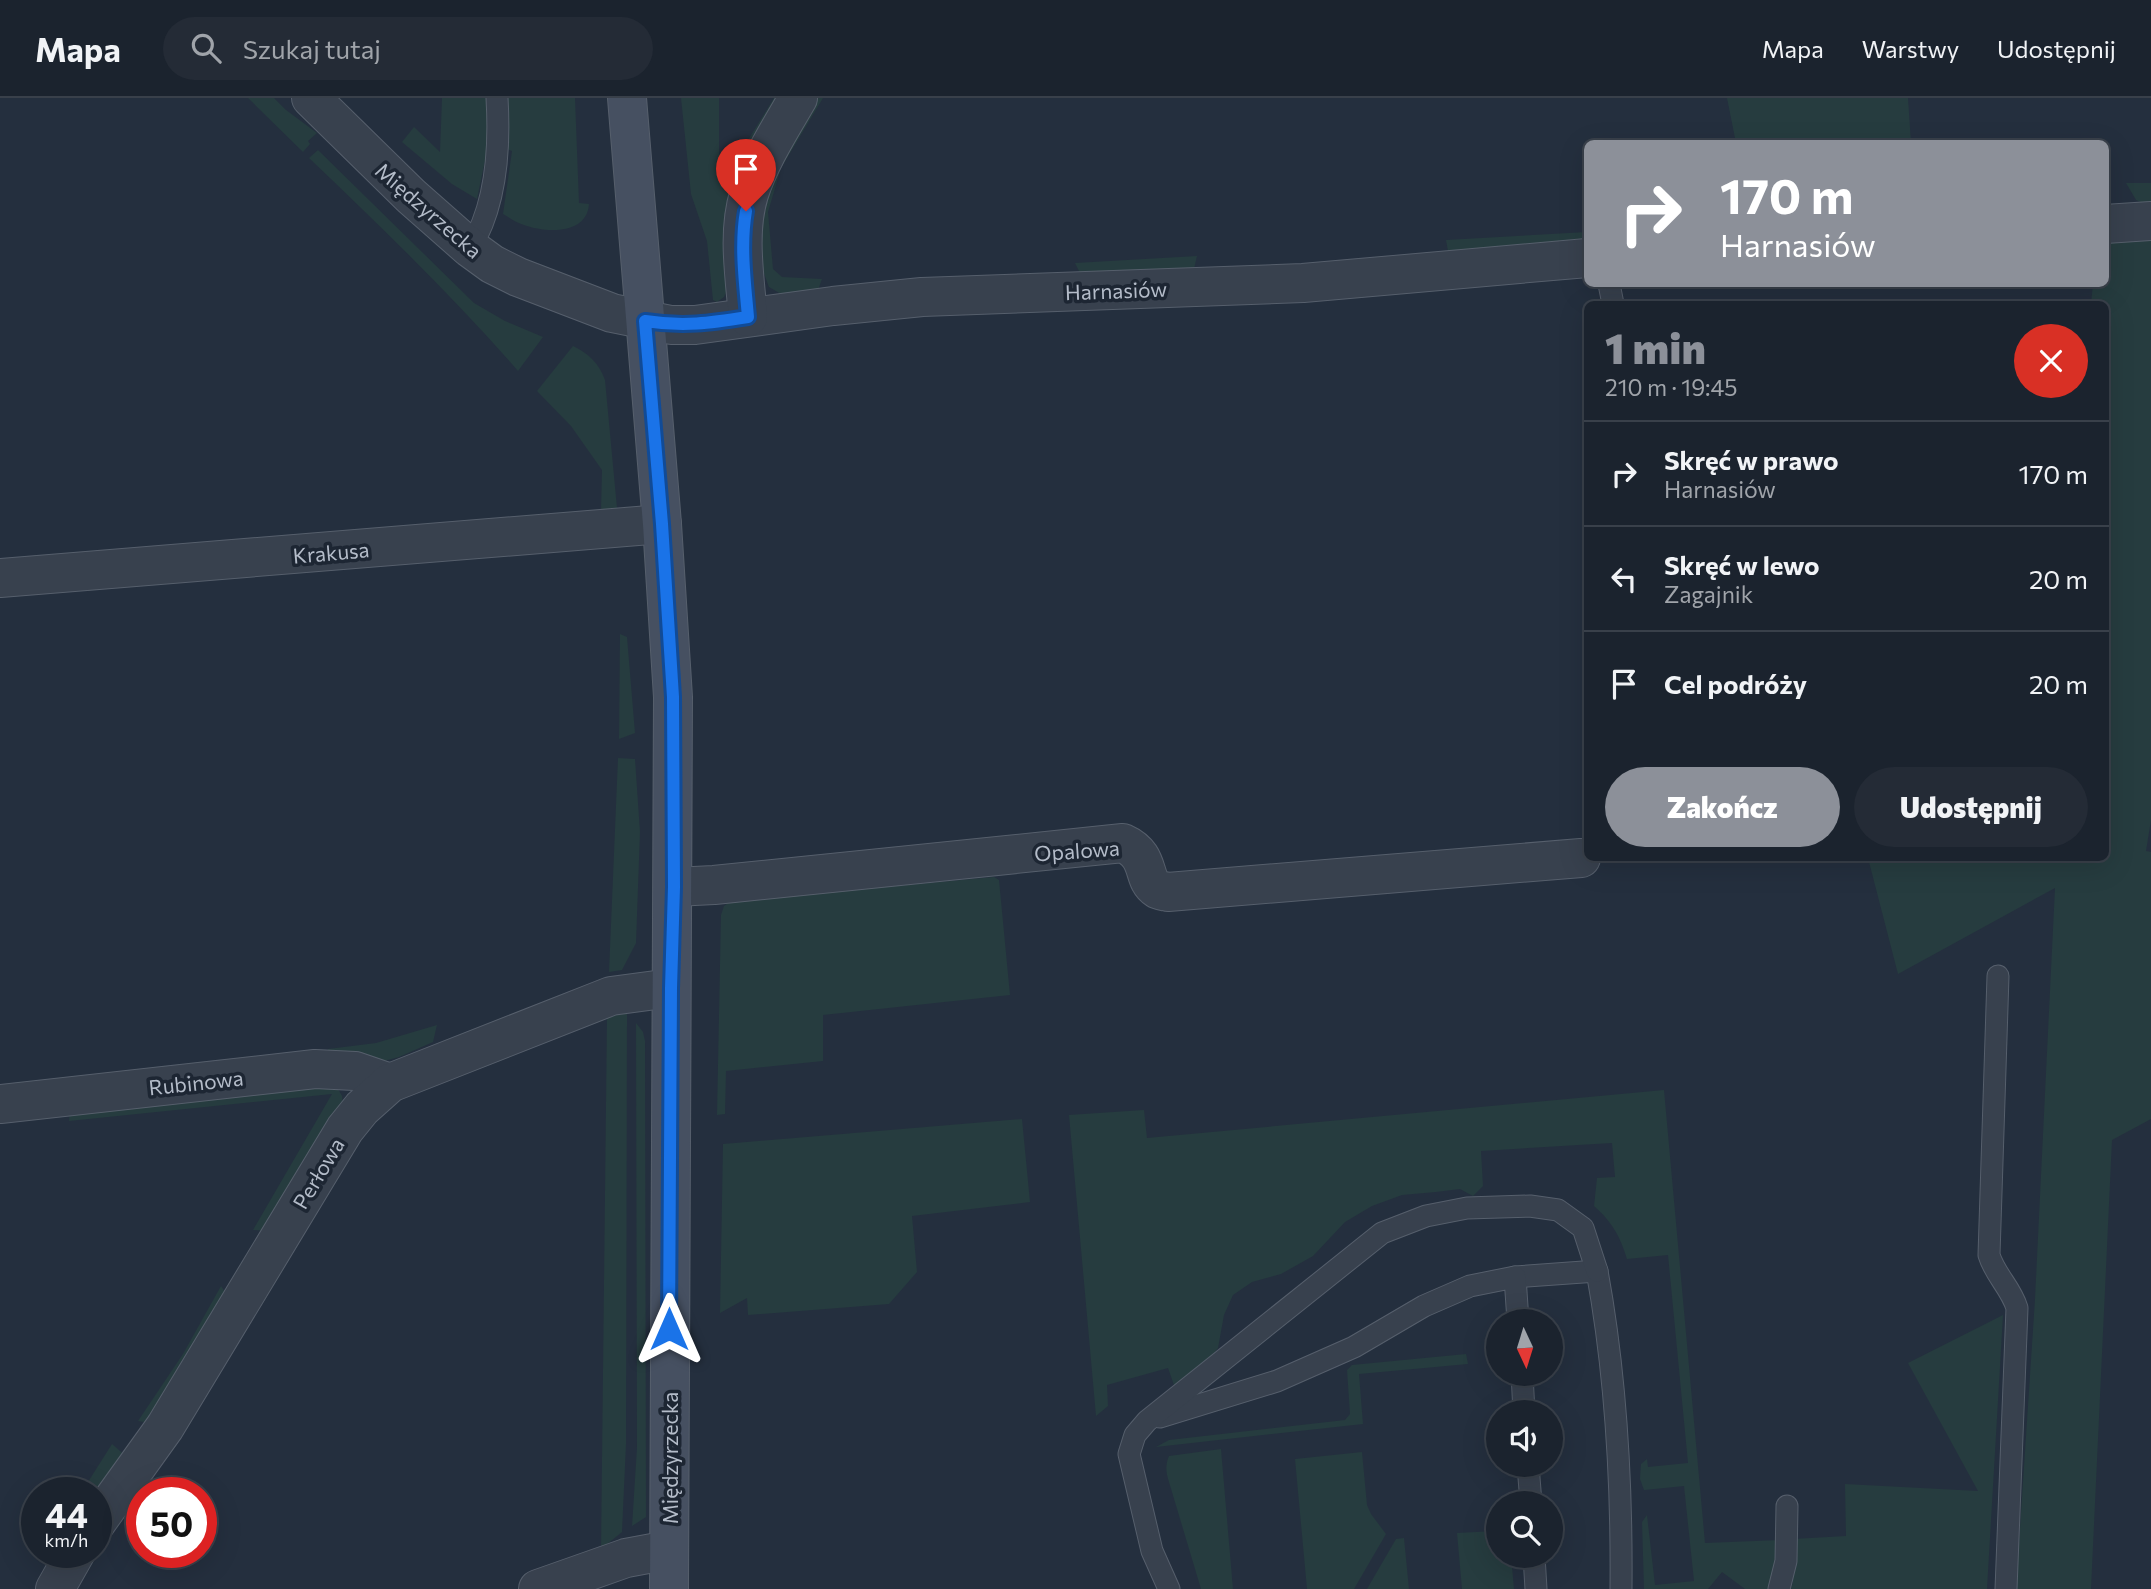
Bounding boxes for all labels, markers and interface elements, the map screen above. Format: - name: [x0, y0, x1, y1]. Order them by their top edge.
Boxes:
- search box: [163, 17, 653, 80]
- text: Mapa: [35, 28, 121, 69]
- icon: search: [187, 29, 225, 67]
- text: Szukaj tutaj: [243, 33, 381, 64]
- text: Mapa: [1762, 34, 1824, 63]
- text: Warstwy: [1862, 34, 1959, 63]
- text: Udostępnij: [1997, 34, 2116, 63]
- pin: [716, 139, 776, 211]
- icon: arrive: [727, 150, 765, 188]
- street label: Międzyrzecka: [371, 157, 487, 263]
- text: 170 m: [1720, 164, 1853, 224]
- icon: right: [1605, 168, 1696, 259]
- text: Harnasiów: [1720, 224, 1876, 264]
- street label: Harnasiów: [1065, 276, 1168, 304]
- text: 1 min: [1605, 321, 1706, 373]
- button: close: [2014, 324, 2088, 398]
- text: 210 m · 19:45: [1605, 373, 1738, 401]
- text: Skręć w prawo: [1664, 444, 1839, 475]
- icon: right: [1605, 455, 1643, 493]
- text: 170 m: [2019, 458, 2088, 489]
- text: Harnasiów: [1664, 475, 1776, 503]
- street label: Krakusa: [292, 536, 370, 568]
- text: Skręć w lewo: [1664, 549, 1820, 580]
- icon: left: [1605, 560, 1643, 598]
- text: 20 m: [2029, 563, 2088, 594]
- text: Zagajnik: [1664, 580, 1753, 608]
- icon: arrive: [1605, 665, 1643, 703]
- text: Cel podróży: [1664, 668, 1807, 699]
- text: 20 m: [2029, 668, 2088, 699]
- button: Zakończ: [1605, 767, 1840, 847]
- button: Udostępnij: [1854, 767, 2088, 847]
- street label: Opalowa: [1033, 835, 1121, 865]
- street label: Rubinowa: [147, 1065, 245, 1099]
- street label: Perłowa: [287, 1133, 349, 1213]
- position arrow: [632, 1292, 706, 1366]
- north arrow: [1486, 1309, 1563, 1386]
- map controls: [1486, 1309, 1563, 1568]
- street label: Międzyrzecka: [657, 1392, 682, 1524]
- button: sound: [1486, 1400, 1563, 1477]
- speed limit sign: 50: [126, 1477, 217, 1568]
- button: search: [1486, 1491, 1563, 1568]
- text: 44: [45, 1492, 88, 1535]
- text: km/h: [45, 1529, 88, 1551]

